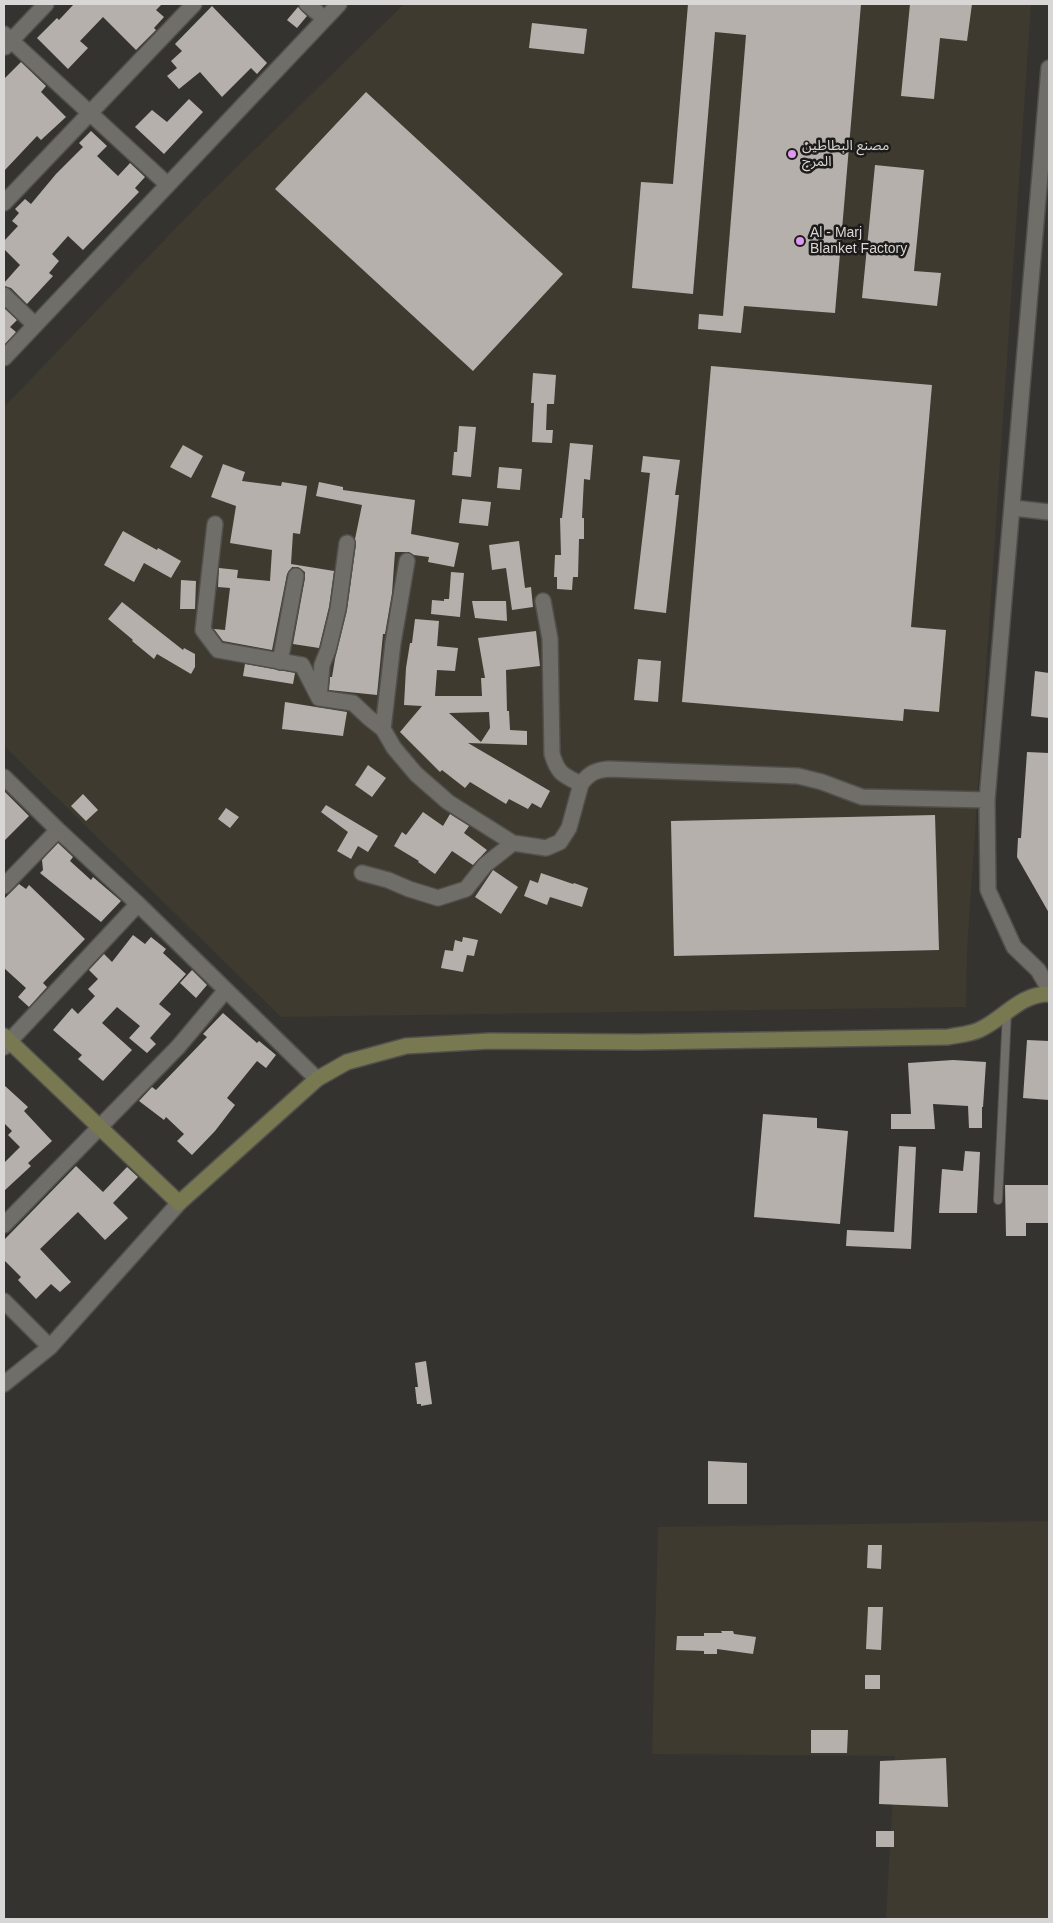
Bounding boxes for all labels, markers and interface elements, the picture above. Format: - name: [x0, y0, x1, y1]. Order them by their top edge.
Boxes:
- place label: مصنع البطاطين المرج: [802, 138, 889, 170]
- marker: مصنع البطاطين المرج: [786, 148, 798, 160]
- place label: Al - Marj Blanket Factory: [810, 225, 907, 258]
- marker: Al - Marj Blanket Factory: [794, 235, 806, 247]

